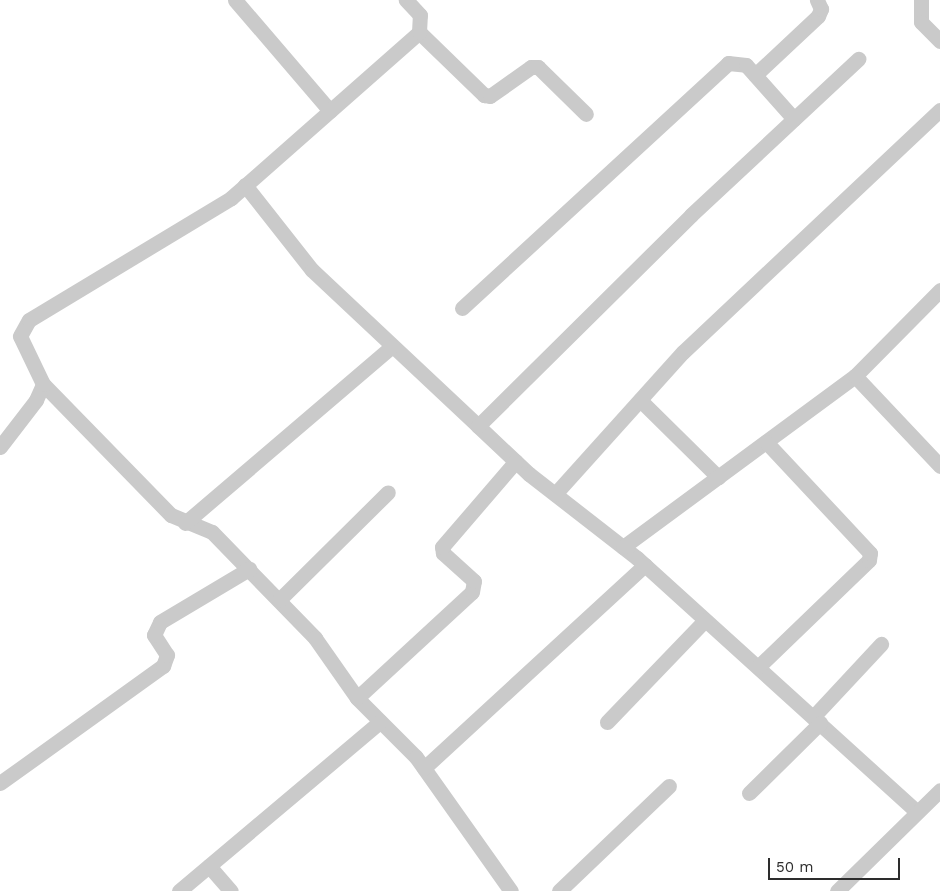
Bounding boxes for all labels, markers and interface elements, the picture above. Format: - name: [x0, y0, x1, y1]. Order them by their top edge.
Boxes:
- scale bar: [770, 848, 902, 880]
- text: 50 m: [776, 858, 813, 876]

